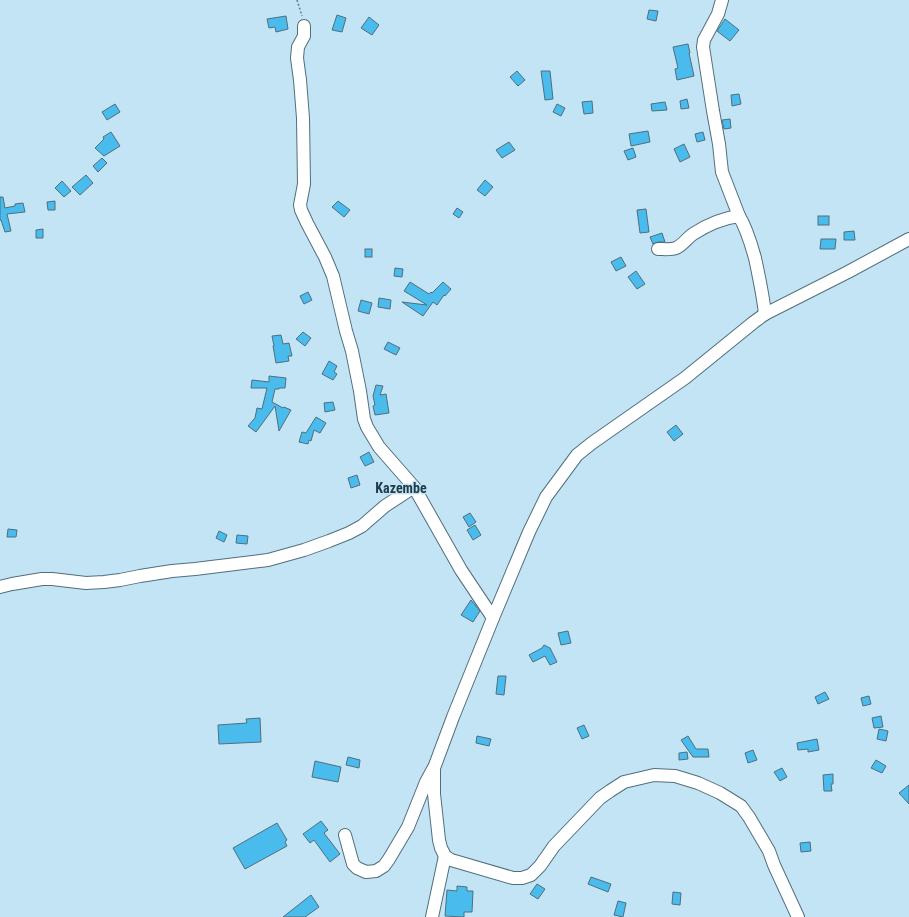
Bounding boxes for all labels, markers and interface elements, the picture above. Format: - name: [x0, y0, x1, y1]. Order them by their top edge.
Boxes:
- district label: Kazembe: [375, 480, 427, 496]

